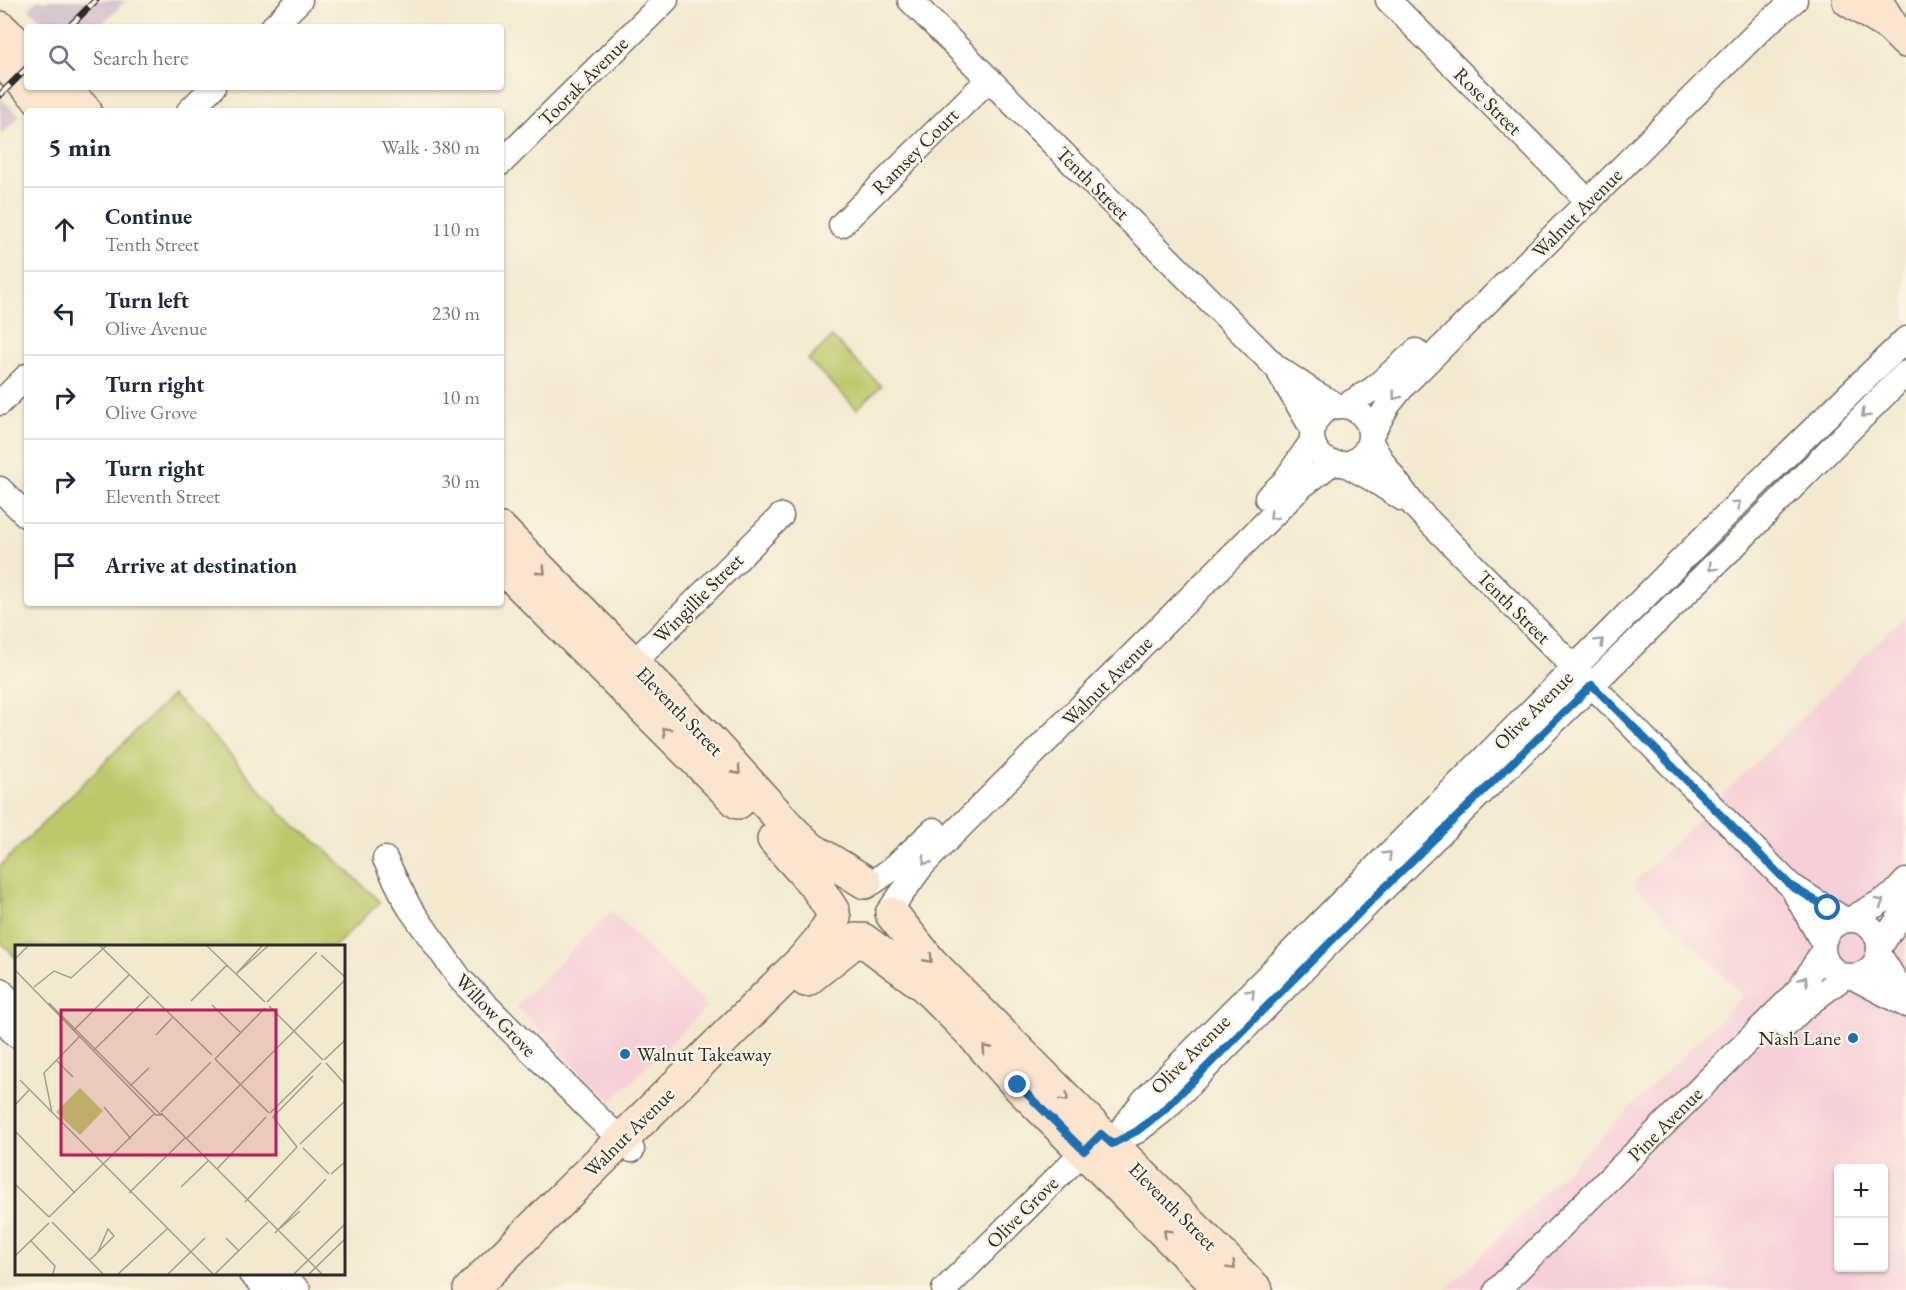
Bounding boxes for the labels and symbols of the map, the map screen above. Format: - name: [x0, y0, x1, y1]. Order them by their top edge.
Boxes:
- street label: Toorak Avenue: [533, 30, 634, 131]
- street label: Rose Street: [1448, 61, 1528, 141]
- street label: Ramsey Court: [866, 102, 964, 200]
- street label: Tenth Street: [1051, 141, 1136, 226]
- street label: Walnut Avenue: [1526, 162, 1628, 264]
- one-way arrow: [1392, 389, 1403, 400]
- one-way arrow: [1861, 407, 1872, 418]
- one-way arrow: [1730, 500, 1741, 511]
- one-way arrow: [1269, 510, 1280, 520]
- street label: Wingillie Street: [647, 547, 749, 649]
- one-way arrow: [1708, 560, 1718, 571]
- one-way arrow: [535, 564, 546, 575]
- street label: Tenth Street: [1472, 565, 1557, 650]
- street label: Walnut Avenue: [1056, 630, 1158, 732]
- one-way arrow: [1592, 639, 1603, 650]
- street label: Eleventh Street: [631, 661, 730, 762]
- street label: Olive Avenue: [1488, 664, 1579, 755]
- one-way arrow: [662, 727, 673, 738]
- one-way arrow: [730, 764, 741, 774]
- one-way arrow: [1382, 851, 1392, 862]
- one-way arrow: [923, 854, 934, 865]
- route start: [1814, 894, 1840, 920]
- one-way arrow: [1874, 898, 1884, 910]
- inset map: [15, 945, 345, 1275]
- one-way arrow: [922, 952, 933, 963]
- street label: Willow Grove: [450, 968, 543, 1063]
- one-way arrow: [1797, 976, 1809, 986]
- one-way arrow: [1243, 990, 1254, 1001]
- street label: Olive Avenue: [1145, 1008, 1236, 1099]
- place label: Nash Lane: [1758, 1025, 1841, 1051]
- marker: Nash Lane: [1846, 1031, 1860, 1045]
- place label: Walnut Takeaway: [637, 1041, 772, 1067]
- one-way arrow: [982, 1045, 993, 1056]
- marker: Walnut Takeaway: [618, 1047, 632, 1061]
- route end: [1004, 1071, 1030, 1097]
- street label: Walnut Avenue: [578, 1081, 680, 1183]
- street label: Pine Avenue: [1622, 1081, 1708, 1167]
- one-way arrow: [1058, 1091, 1069, 1102]
- street label: Eleventh Street: [1123, 1156, 1223, 1256]
- street label: Olive Grove: [980, 1170, 1064, 1254]
- one-way arrow: [1163, 1230, 1174, 1241]
- one-way arrow: [1225, 1259, 1236, 1270]

